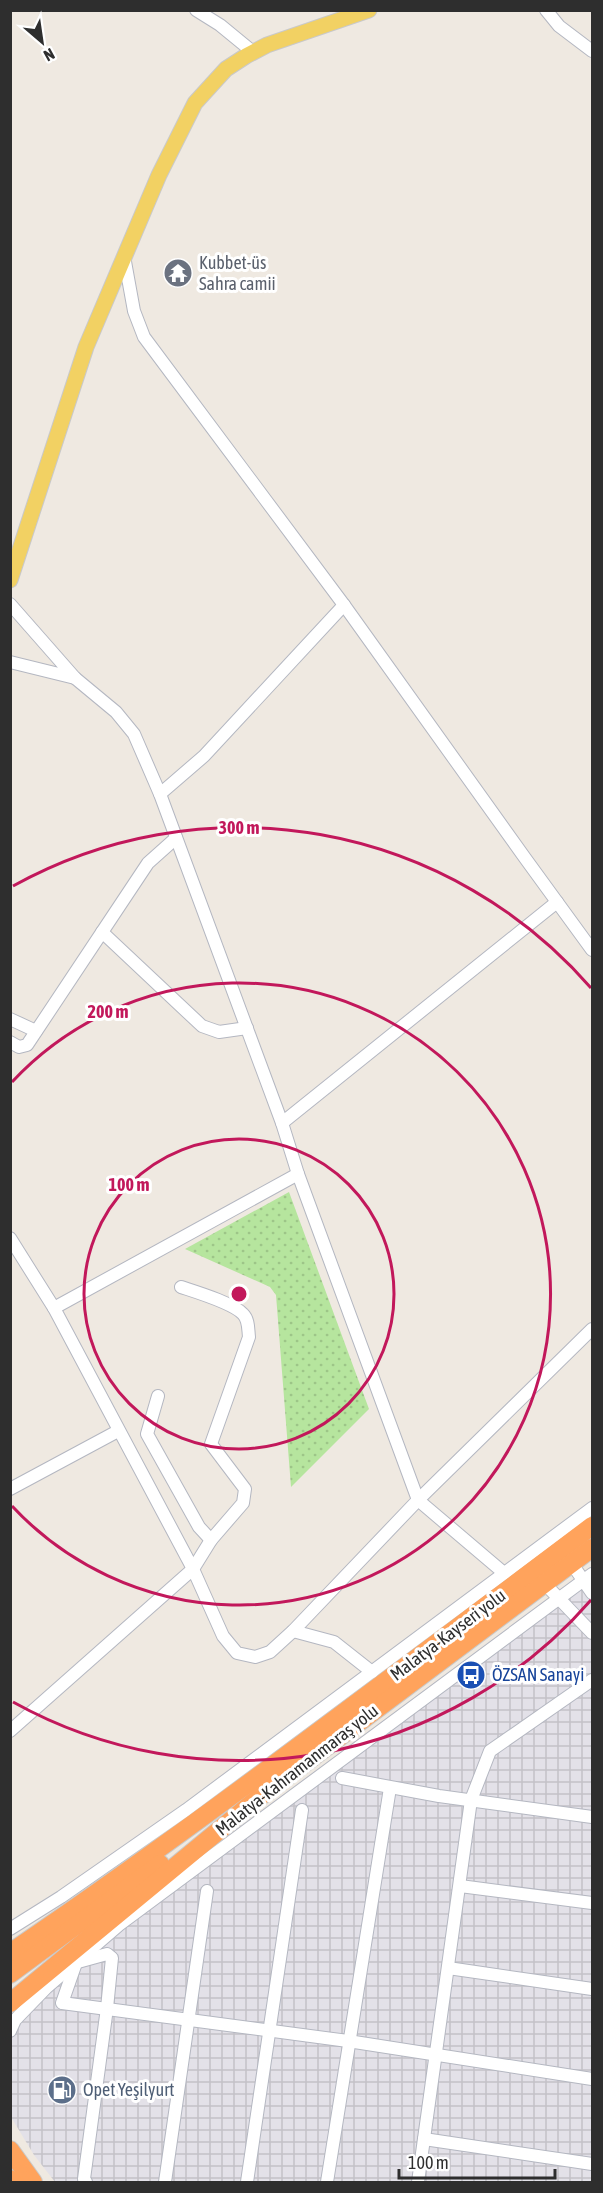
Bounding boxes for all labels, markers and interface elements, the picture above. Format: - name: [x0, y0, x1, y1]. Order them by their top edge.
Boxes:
- north arrow: [12, 12, 72, 72]
- text: N: [41, 45, 58, 65]
- place label: Kubbet-üs Sahra camii: [199, 252, 276, 294]
- temple icon: Kubbet-üs Sahra camii: [162, 257, 194, 289]
- text: 300 m: [219, 817, 259, 838]
- text: 200 m: [88, 1001, 128, 1022]
- text: 100 m: [109, 1174, 149, 1195]
- centre of rings: [229, 1284, 249, 1304]
- street label: Malatya-Kayseri yolu: [386, 1584, 509, 1685]
- bus stop icon: ÖZSAN Sanayi: [455, 1659, 487, 1691]
- place label: ÖZSAN Sanayi: [492, 1664, 584, 1685]
- street label: Malatya-Kahramanmaraş yolu: [211, 1700, 382, 1840]
- fuel station icon: Opet Yeşilyurt: [46, 2074, 78, 2106]
- place label: Opet Yeşilyurt: [83, 2079, 174, 2100]
- scale bar: [399, 2142, 555, 2180]
- text: 100 m: [408, 2152, 449, 2173]

